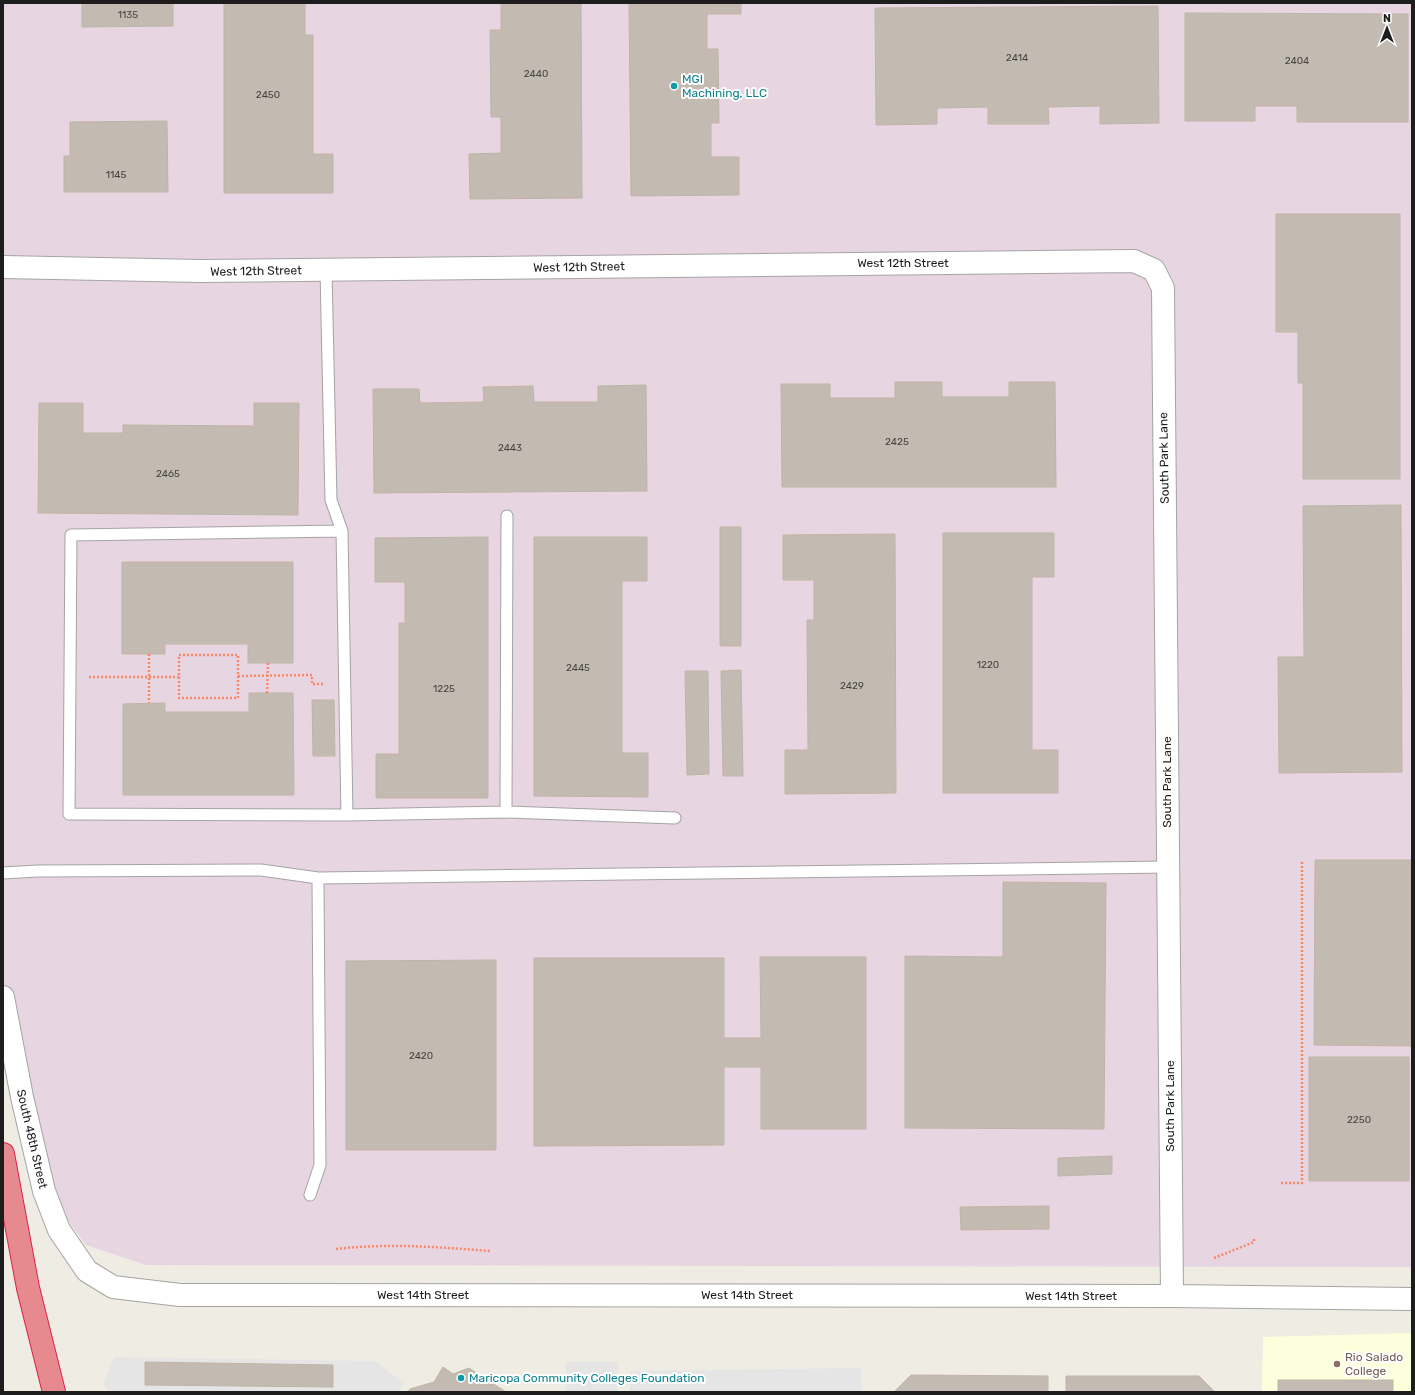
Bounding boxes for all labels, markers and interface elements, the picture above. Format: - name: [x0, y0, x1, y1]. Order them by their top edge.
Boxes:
- north arrow: [1367, 8, 1407, 48]
- house number: 1135: [118, 9, 138, 21]
- text: N: [1383, 12, 1391, 25]
- house number: 2414: [1006, 52, 1028, 64]
- house number: 2404: [1285, 55, 1309, 67]
- house number: 2440: [524, 68, 548, 80]
- place label: MGI Machining, LLC: [682, 72, 767, 100]
- marker: MGI Machining, LLC: [669, 81, 679, 91]
- house number: 2450: [256, 89, 280, 101]
- house number: 1145: [106, 169, 126, 181]
- street label: West 12th Street: [857, 256, 949, 270]
- street label: West 12th Street: [533, 259, 625, 275]
- street label: West 12th Street: [210, 263, 302, 279]
- street label: South Park Lane: [1156, 412, 1172, 504]
- house number: 2425: [885, 436, 909, 448]
- house number: 2443: [498, 442, 522, 454]
- house number: 2465: [156, 468, 180, 480]
- house number: 1220: [977, 659, 999, 671]
- house number: 2445: [566, 662, 590, 674]
- house number: 2429: [840, 680, 864, 692]
- house number: 1225: [433, 683, 455, 695]
- street label: South Park Lane: [1160, 736, 1174, 828]
- house number: 2420: [409, 1050, 433, 1062]
- street label: South Park Lane: [1163, 1060, 1177, 1152]
- street label: South 48th Street: [14, 1088, 50, 1190]
- house number: 2250: [1347, 1114, 1371, 1126]
- street label: West 14th Street: [377, 1288, 469, 1302]
- street label: West 14th Street: [701, 1288, 793, 1302]
- street label: West 14th Street: [1025, 1289, 1117, 1303]
- place label: Rio Salado College: [1345, 1350, 1403, 1378]
- marker: Rio Salado College: [1332, 1359, 1342, 1369]
- place label: Maricopa Community Colleges Foundation: [469, 1371, 705, 1385]
- marker: Maricopa Community Colleges Foundation: [456, 1373, 466, 1383]

